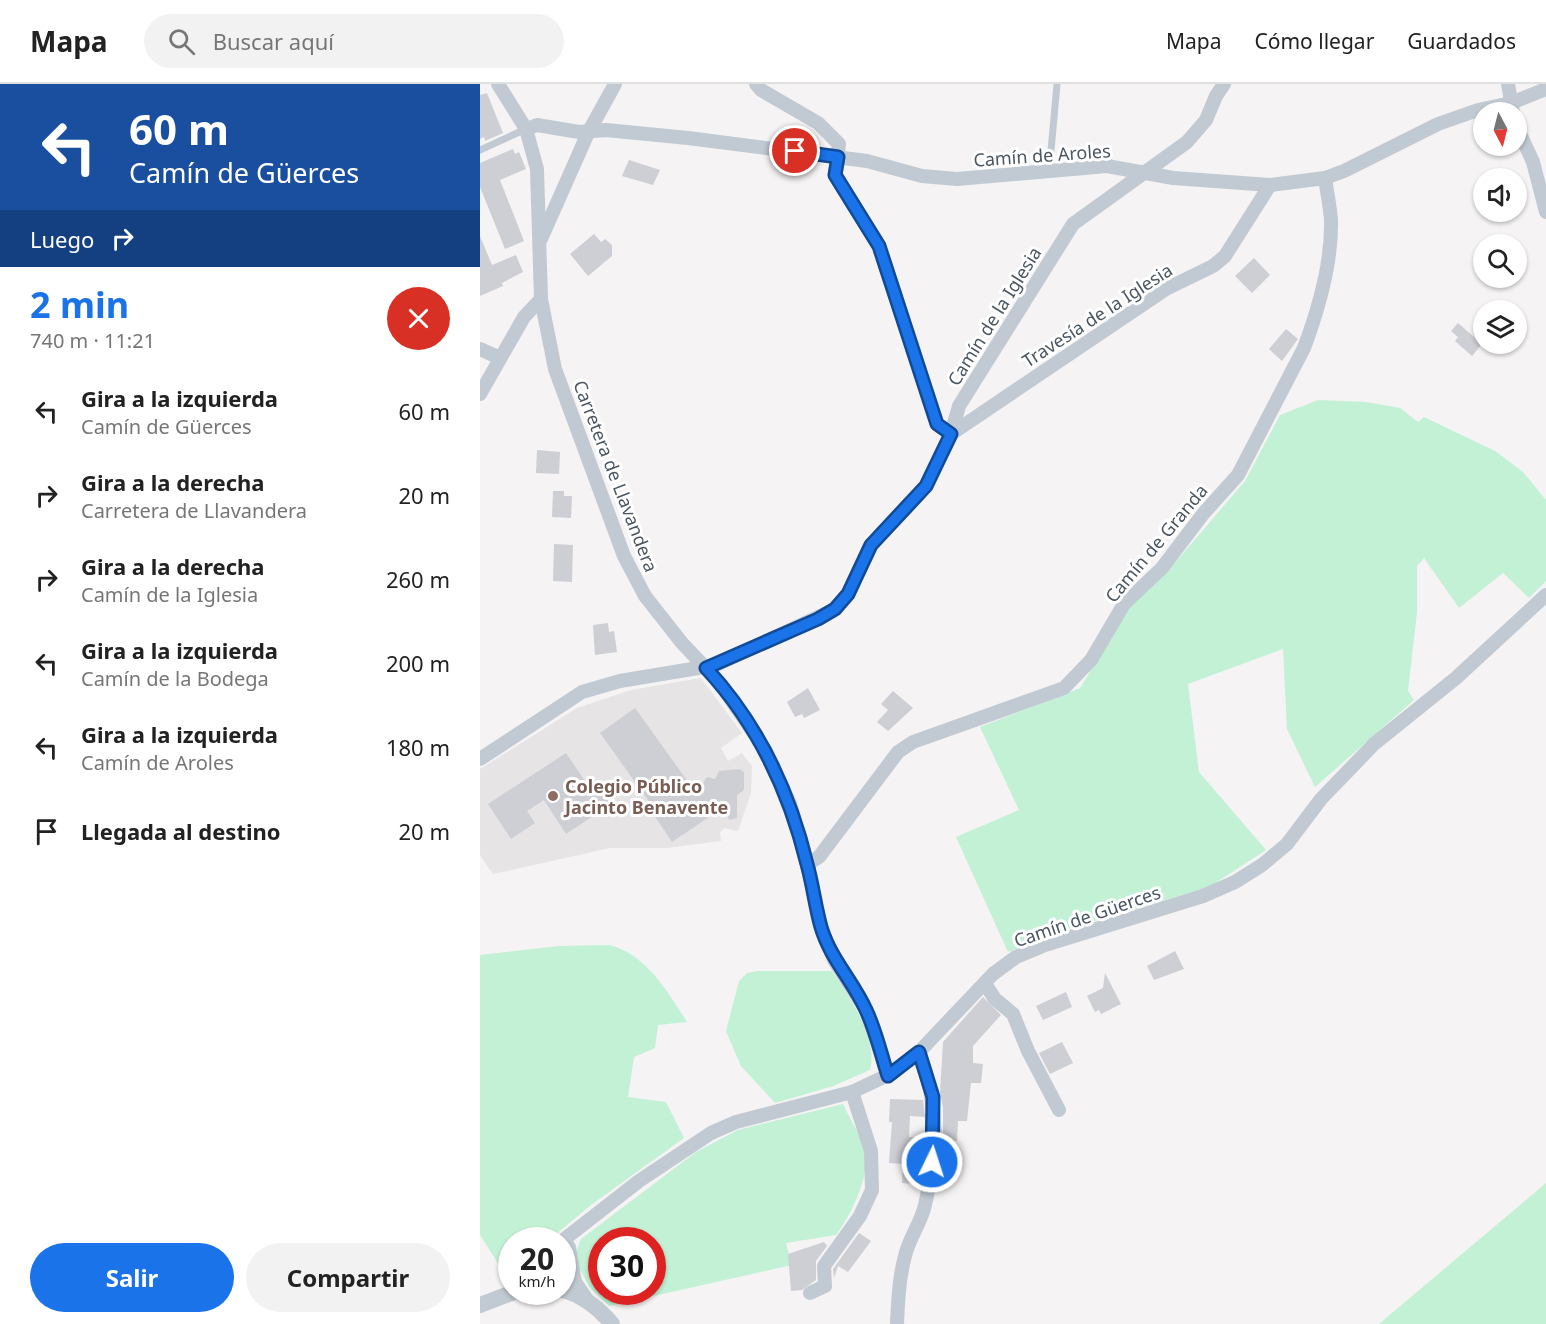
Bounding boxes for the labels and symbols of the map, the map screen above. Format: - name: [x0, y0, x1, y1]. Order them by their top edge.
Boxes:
- north arrow: [1473, 102, 1527, 156]
- pin: [769, 125, 820, 176]
- street label: Camín de Aroles: [973, 138, 1111, 172]
- street label: Camín de la Iglesia: [942, 242, 1046, 390]
- street label: Travesía de la Iglesia: [1017, 257, 1177, 373]
- street label: Carretera de Llavandera: [568, 377, 664, 575]
- street label: Camín de Granda: [1099, 479, 1213, 607]
- place label: Colegio Público Jacinto Benavente: [563, 774, 728, 819]
- marker: Colegio Público Jacinto Benavente: [546, 789, 560, 803]
- street label: Camín de Güerces: [1011, 880, 1163, 952]
- position arrow: [900, 1130, 964, 1194]
- speed limit sign: 30: [588, 1227, 666, 1305]

